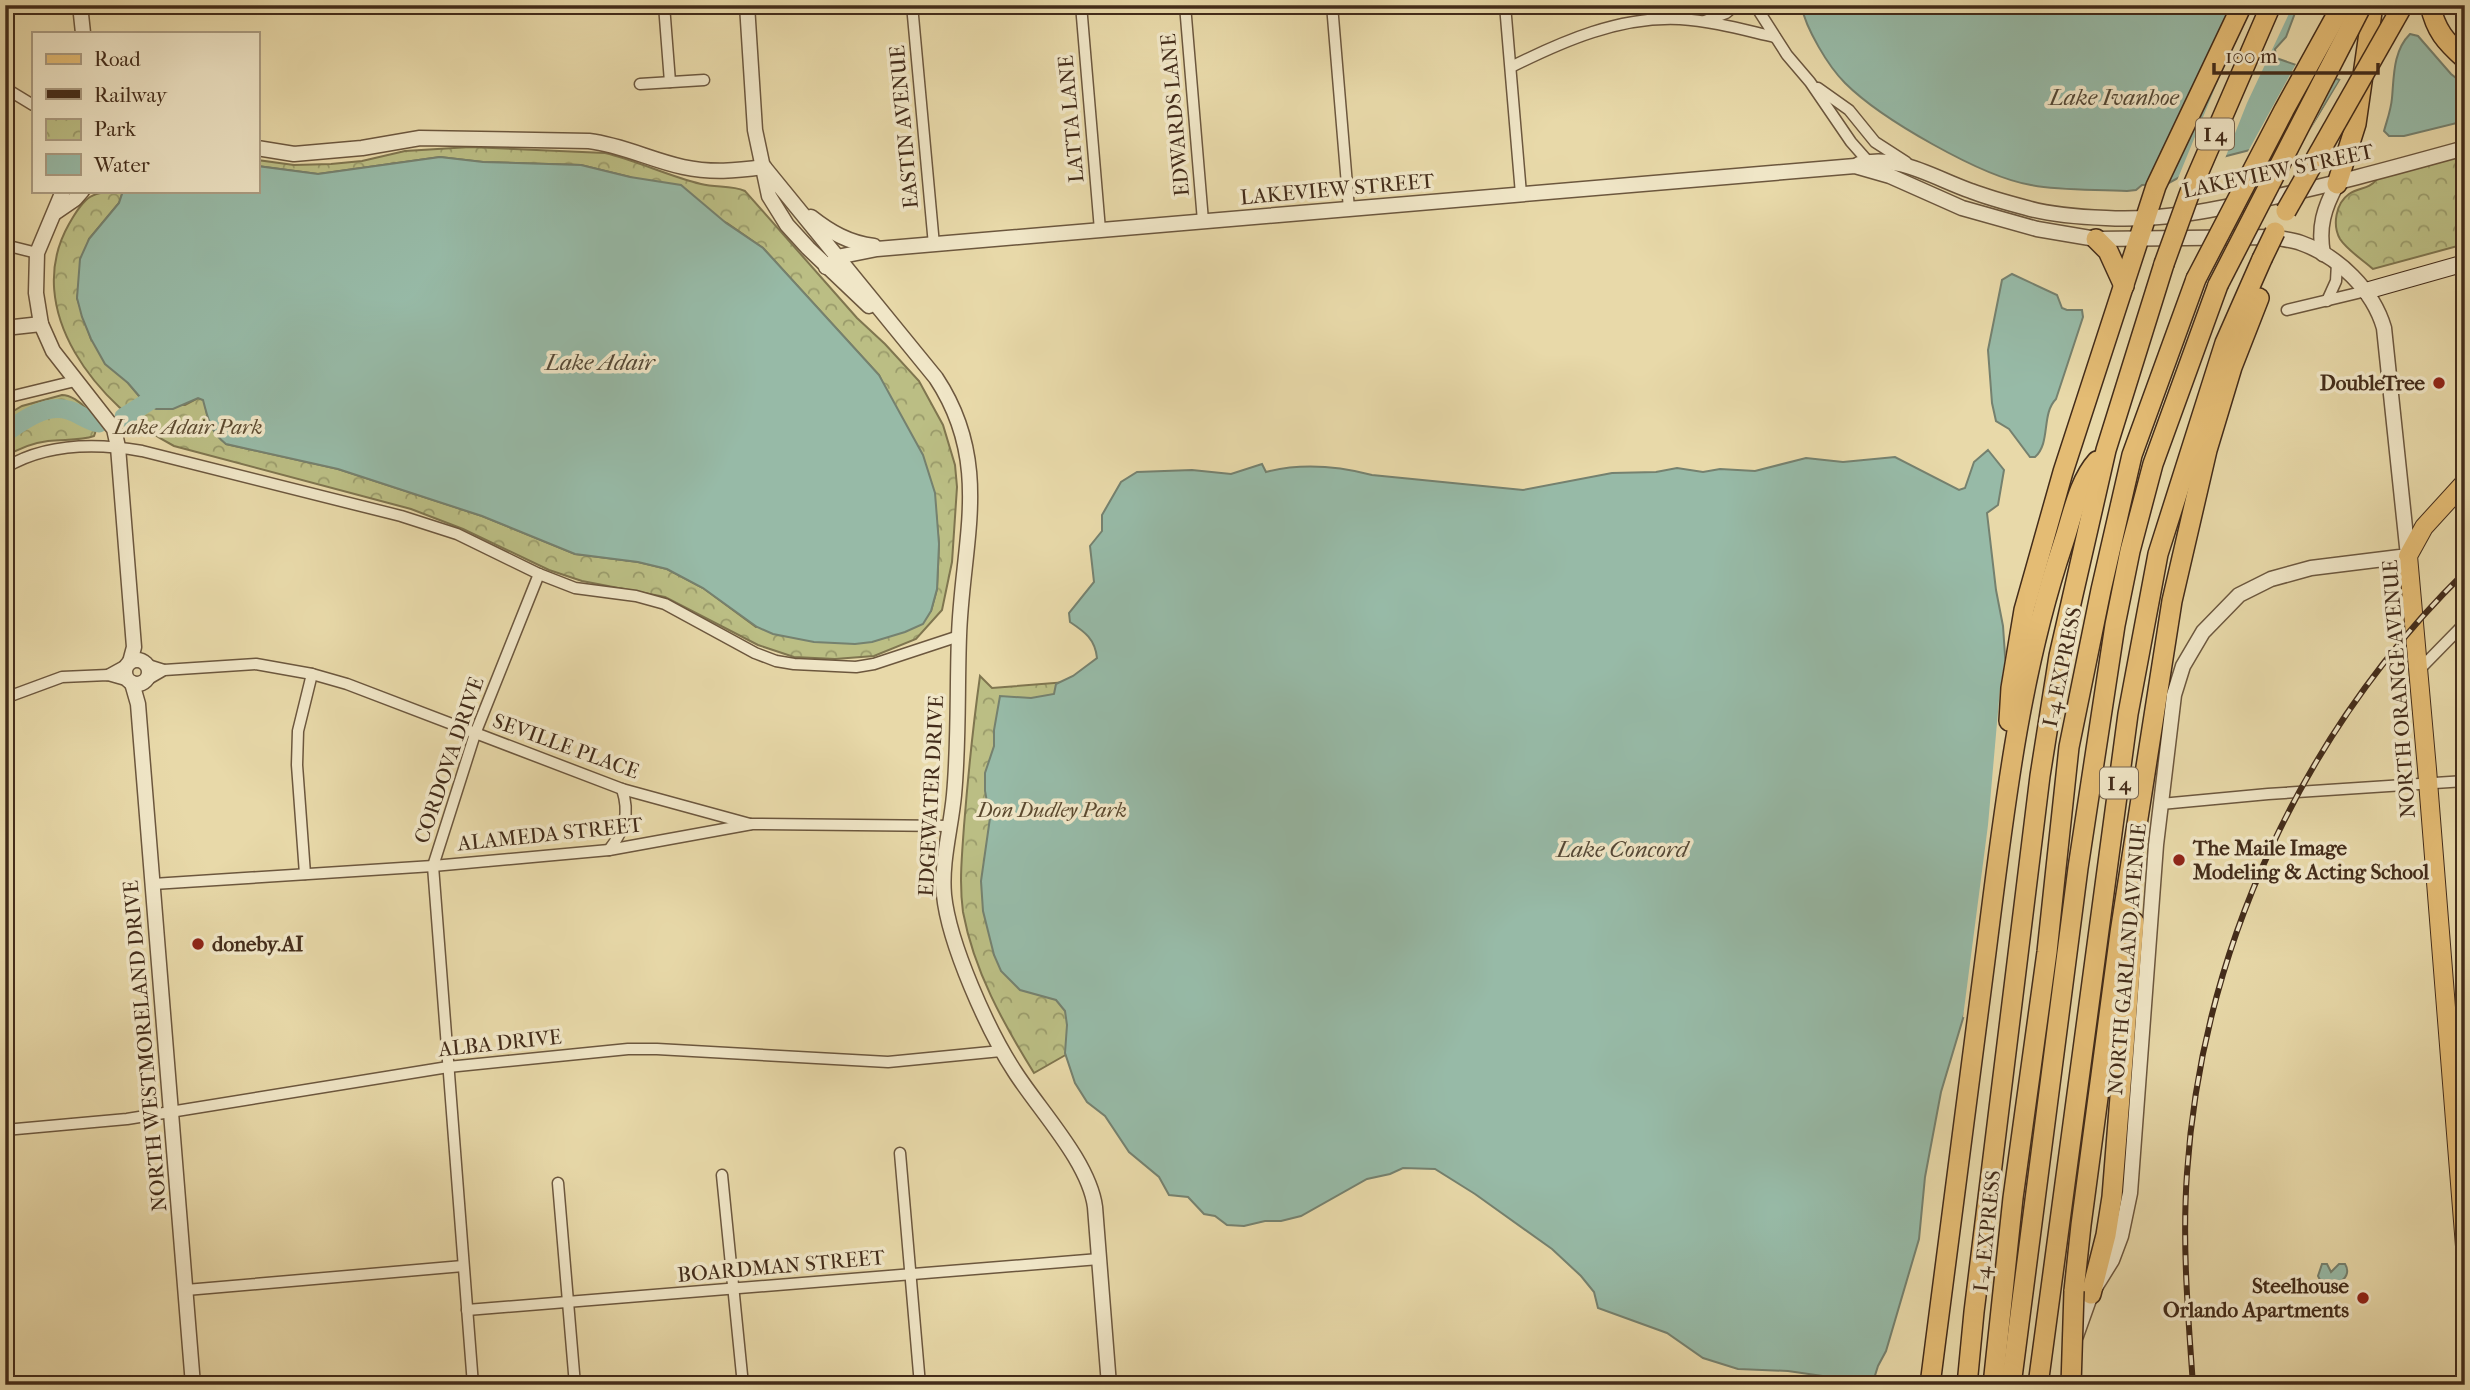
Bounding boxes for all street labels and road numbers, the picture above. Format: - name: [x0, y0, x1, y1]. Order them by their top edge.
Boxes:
- street label: EDWARDS LANE: [1156, 32, 1194, 197]
- street label: EASTIN AVENUE: [885, 44, 923, 210]
- street label: LATTA LANE: [1053, 54, 1089, 184]
- road number: I 4: [2196, 118, 2234, 150]
- street label: LAKEVIEW STREET: [2180, 139, 2376, 203]
- street label: LAKEVIEW STREET: [1239, 168, 1436, 209]
- street label: NORTH ORANGE AVENUE: [2378, 559, 2420, 819]
- street label: I-4 EXPRESS: [2038, 605, 2086, 729]
- street label: CORDOVA DRIVE: [409, 674, 489, 846]
- street label: EDGEWATER DRIVE: [914, 695, 948, 897]
- street label: SEVILLE PLACE: [490, 708, 643, 784]
- road number: I 4: [2100, 768, 2138, 798]
- street label: ALAMEDA STREET: [455, 812, 645, 856]
- street label: NORTH GARLAND AVENUE: [2103, 822, 2151, 1096]
- street label: NORTH WESTMORELAND DRIVE: [119, 879, 171, 1213]
- street label: ALBA DRIVE: [436, 1025, 563, 1062]
- street label: I-4 EXPRESS: [1969, 1169, 2005, 1293]
- street label: BOARDMAN STREET: [676, 1245, 886, 1287]

